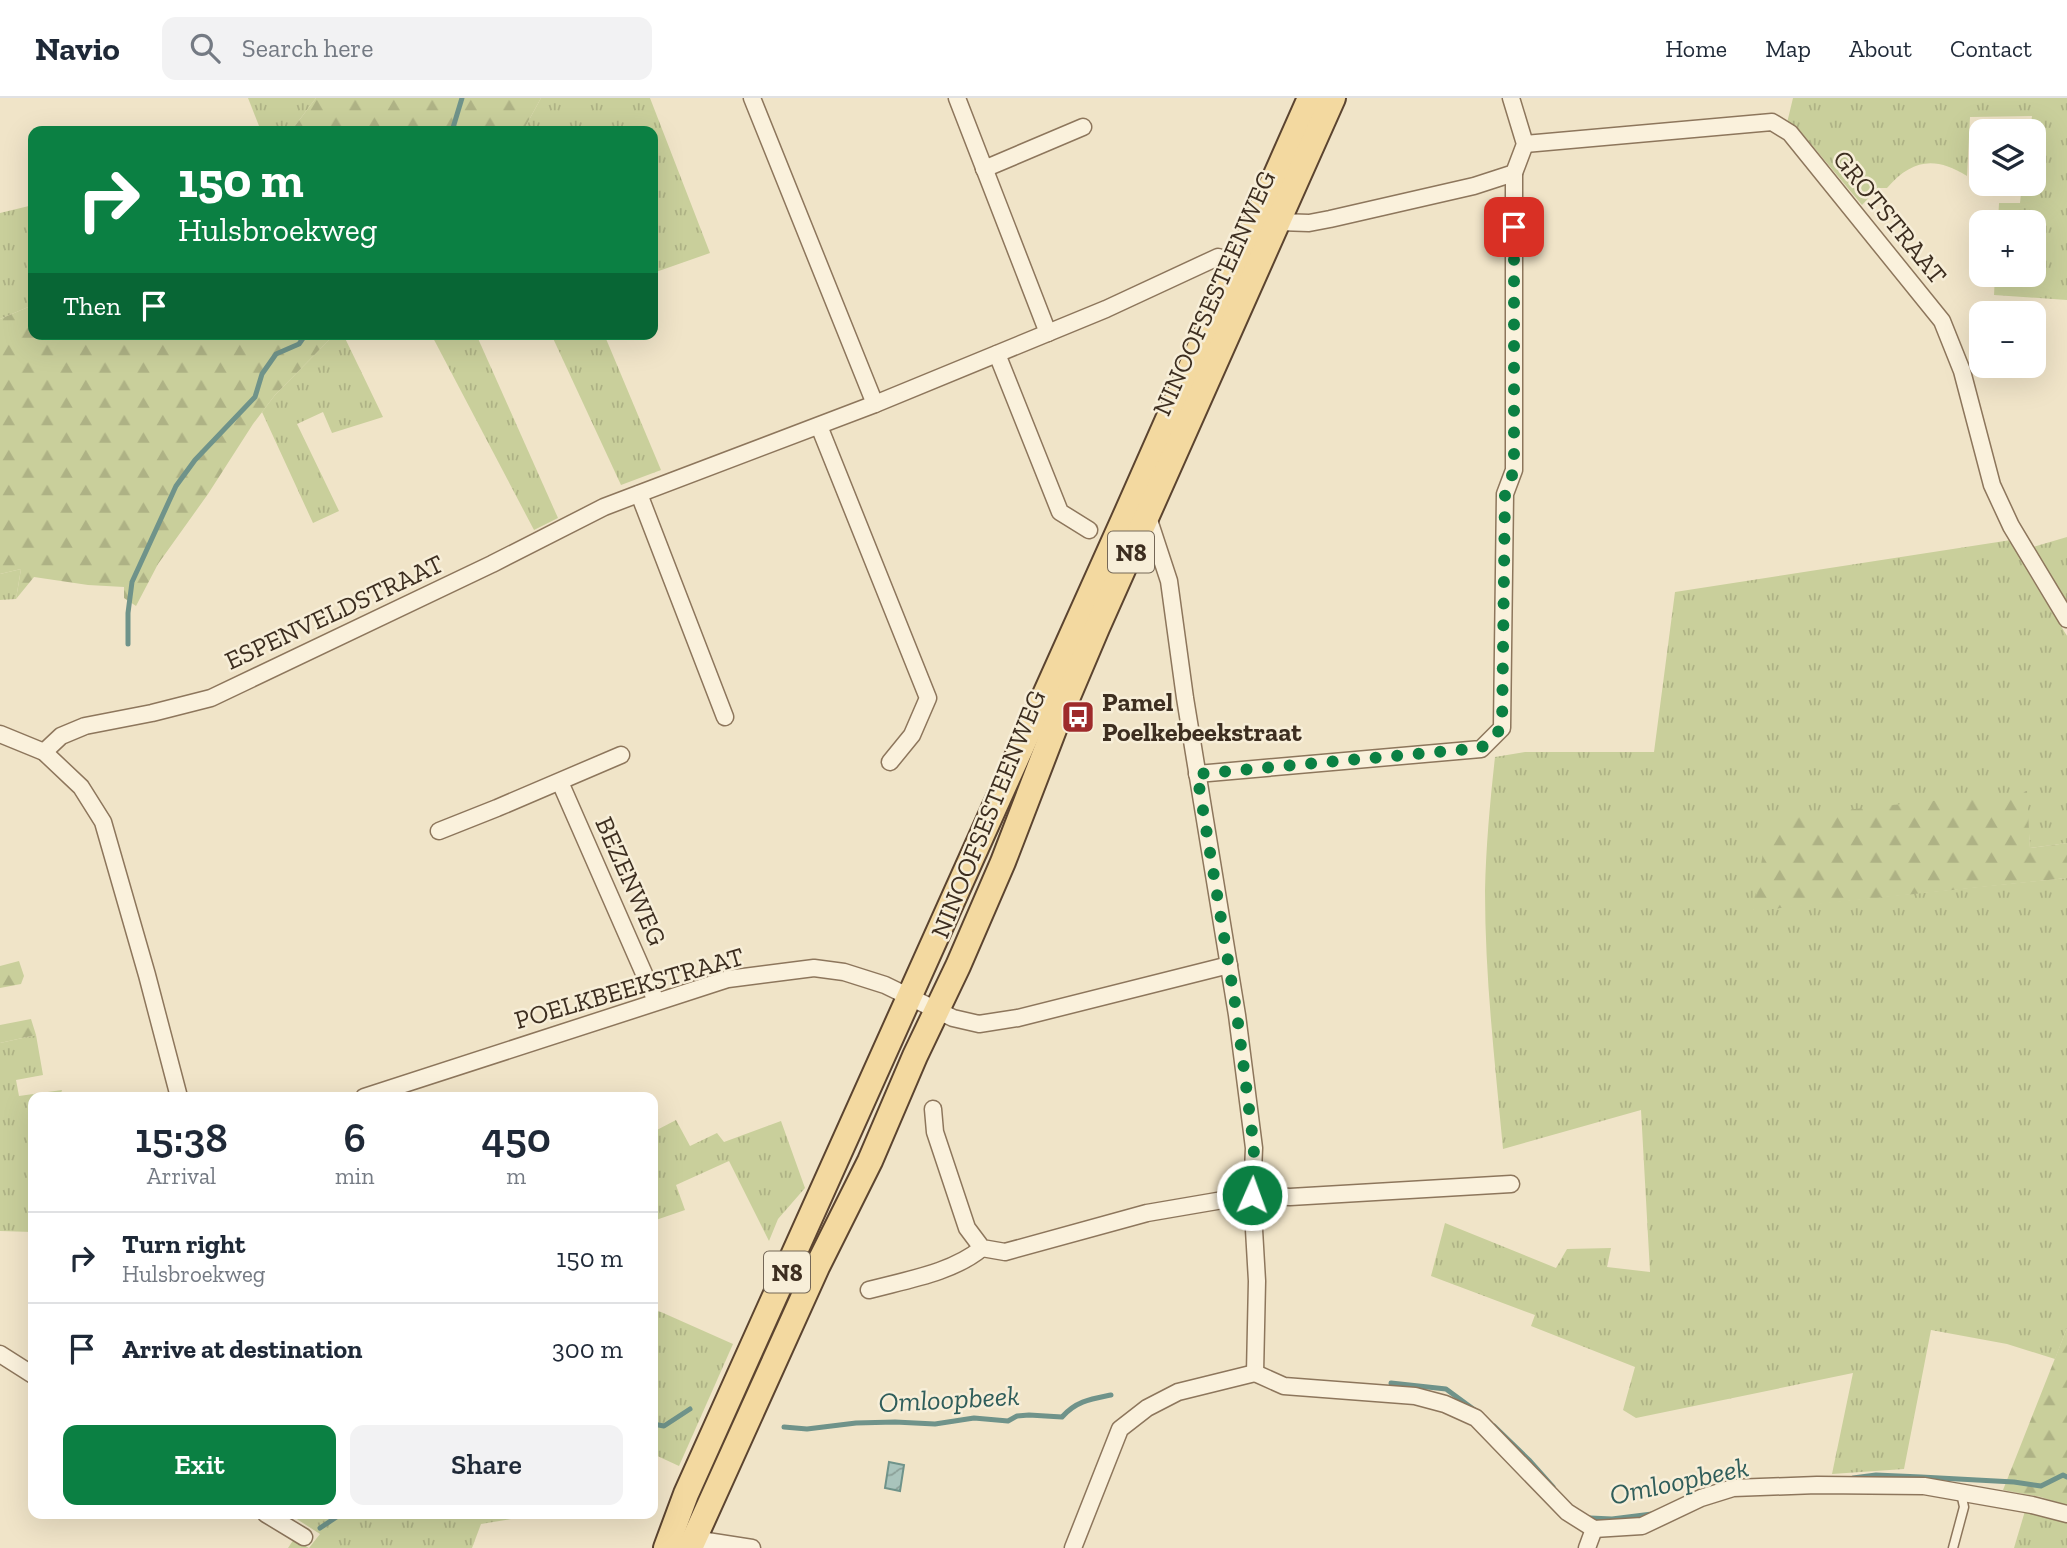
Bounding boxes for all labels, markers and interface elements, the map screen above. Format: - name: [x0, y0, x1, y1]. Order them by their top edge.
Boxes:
- search box: [162, 17, 652, 80]
- text: Navio: [35, 29, 120, 68]
- icon: search: [186, 29, 224, 67]
- text: Search here: [242, 32, 374, 64]
- text: Home: [1665, 34, 1727, 63]
- text: Map: [1765, 34, 1811, 63]
- text: About: [1849, 34, 1912, 63]
- text: Contact: [1950, 34, 2032, 63]
- map controls: [1969, 119, 2046, 378]
- button: layers: [1969, 119, 2046, 196]
- street label: GROTSTRAAT: [1826, 144, 1954, 290]
- text: 150 m: [178, 151, 304, 210]
- icon: right: [63, 154, 154, 245]
- street label: NINOOFSESTEENWEG: [1146, 165, 1283, 421]
- pin: [1484, 197, 1544, 257]
- icon: arrive: [1495, 208, 1533, 246]
- button: +: [1969, 210, 2046, 287]
- text: Hulsbroekweg: [178, 211, 377, 249]
- icon: arrive: [135, 287, 173, 325]
- text: Then: [63, 290, 121, 322]
- button: −: [1969, 301, 2046, 378]
- road number: N8: [1108, 532, 1154, 573]
- street label: ESPENVELDSTRAAT: [220, 547, 448, 677]
- street label: NINOOFSESTEENWEG: [924, 685, 1052, 943]
- place label: Pamel Poelkebeekstraat: [1102, 686, 1302, 748]
- bus stop icon: Pamel Poelkebeekstraat: [1059, 698, 1097, 736]
- street label: BEZENWEG: [588, 811, 674, 951]
- street label: POELKBEEKSTRAAT: [511, 940, 747, 1036]
- text: 15:38: [135, 1112, 228, 1163]
- text: 6: [343, 1112, 366, 1163]
- text: 450: [481, 1112, 551, 1163]
- position arrow: [1215, 1158, 1289, 1232]
- text: Arrival: [147, 1162, 216, 1190]
- text: min: [335, 1162, 374, 1190]
- text: m: [506, 1162, 526, 1190]
- text: Turn right: [122, 1228, 245, 1260]
- icon: right: [63, 1239, 101, 1277]
- text: 150 m: [556, 1242, 623, 1274]
- road number: N8: [764, 1252, 810, 1292]
- text: Hulsbroekweg: [122, 1260, 265, 1288]
- icon: arrive: [63, 1330, 101, 1368]
- text: Arrive at destination: [122, 1333, 362, 1365]
- text: 300 m: [552, 1333, 623, 1365]
- water label: Omloopbeek: [878, 1379, 1020, 1419]
- button: Exit: [63, 1425, 336, 1505]
- button: Share: [350, 1425, 623, 1505]
- water label: Omloopbeek: [1607, 1450, 1751, 1512]

